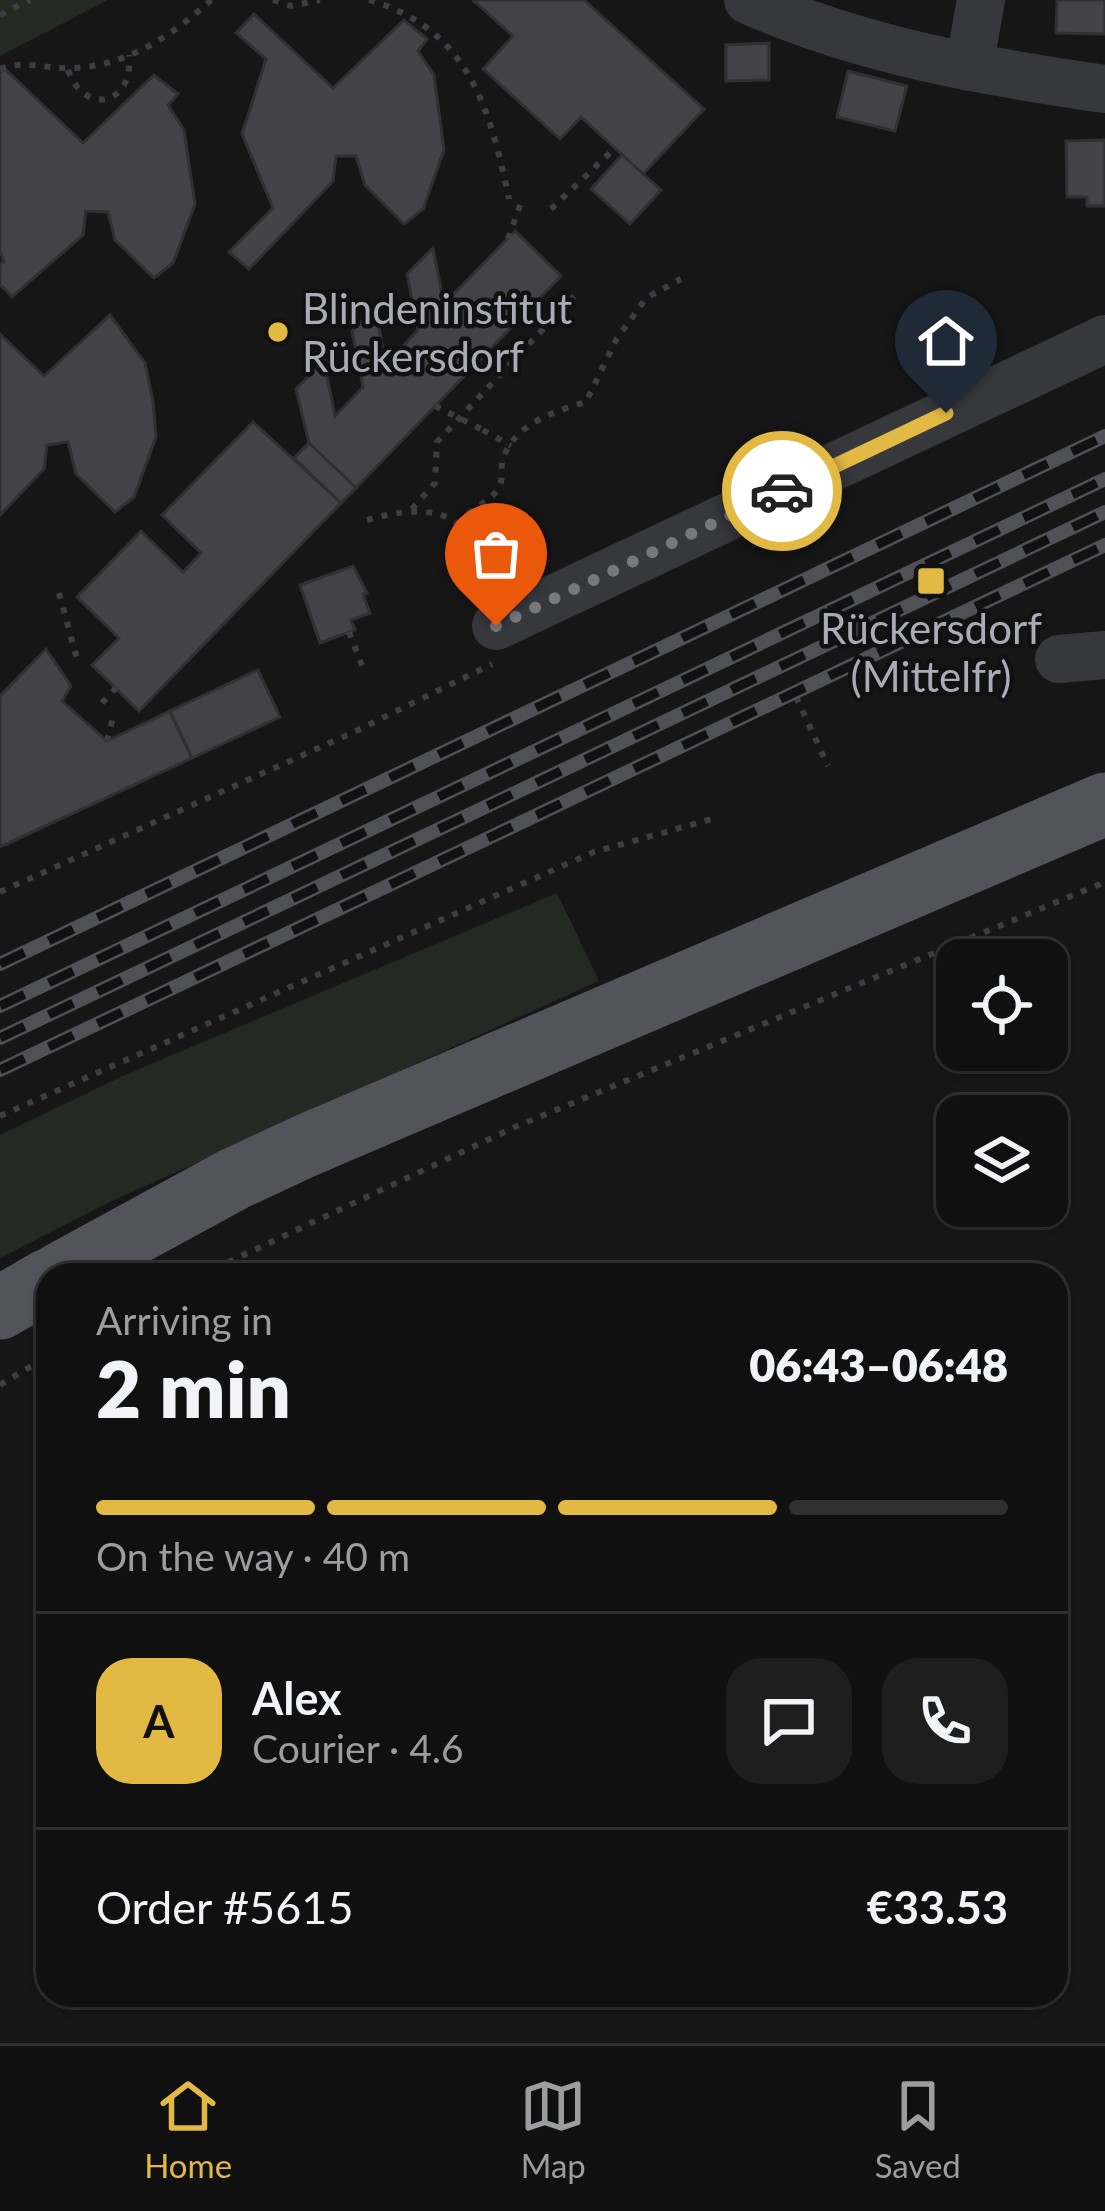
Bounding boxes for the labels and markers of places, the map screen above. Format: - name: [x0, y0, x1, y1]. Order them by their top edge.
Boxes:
- place label: Blindeninstitut Rückersdorf: [302, 283, 572, 381]
- pin: [895, 290, 997, 413]
- marker: Blindeninstitut Rückersdorf: [265, 319, 291, 345]
- pin: [445, 503, 547, 626]
- marker: Rückersdorf (Mittelfr): [915, 565, 947, 597]
- place label: Rückersdorf (Mittelfr): [820, 603, 1042, 701]

